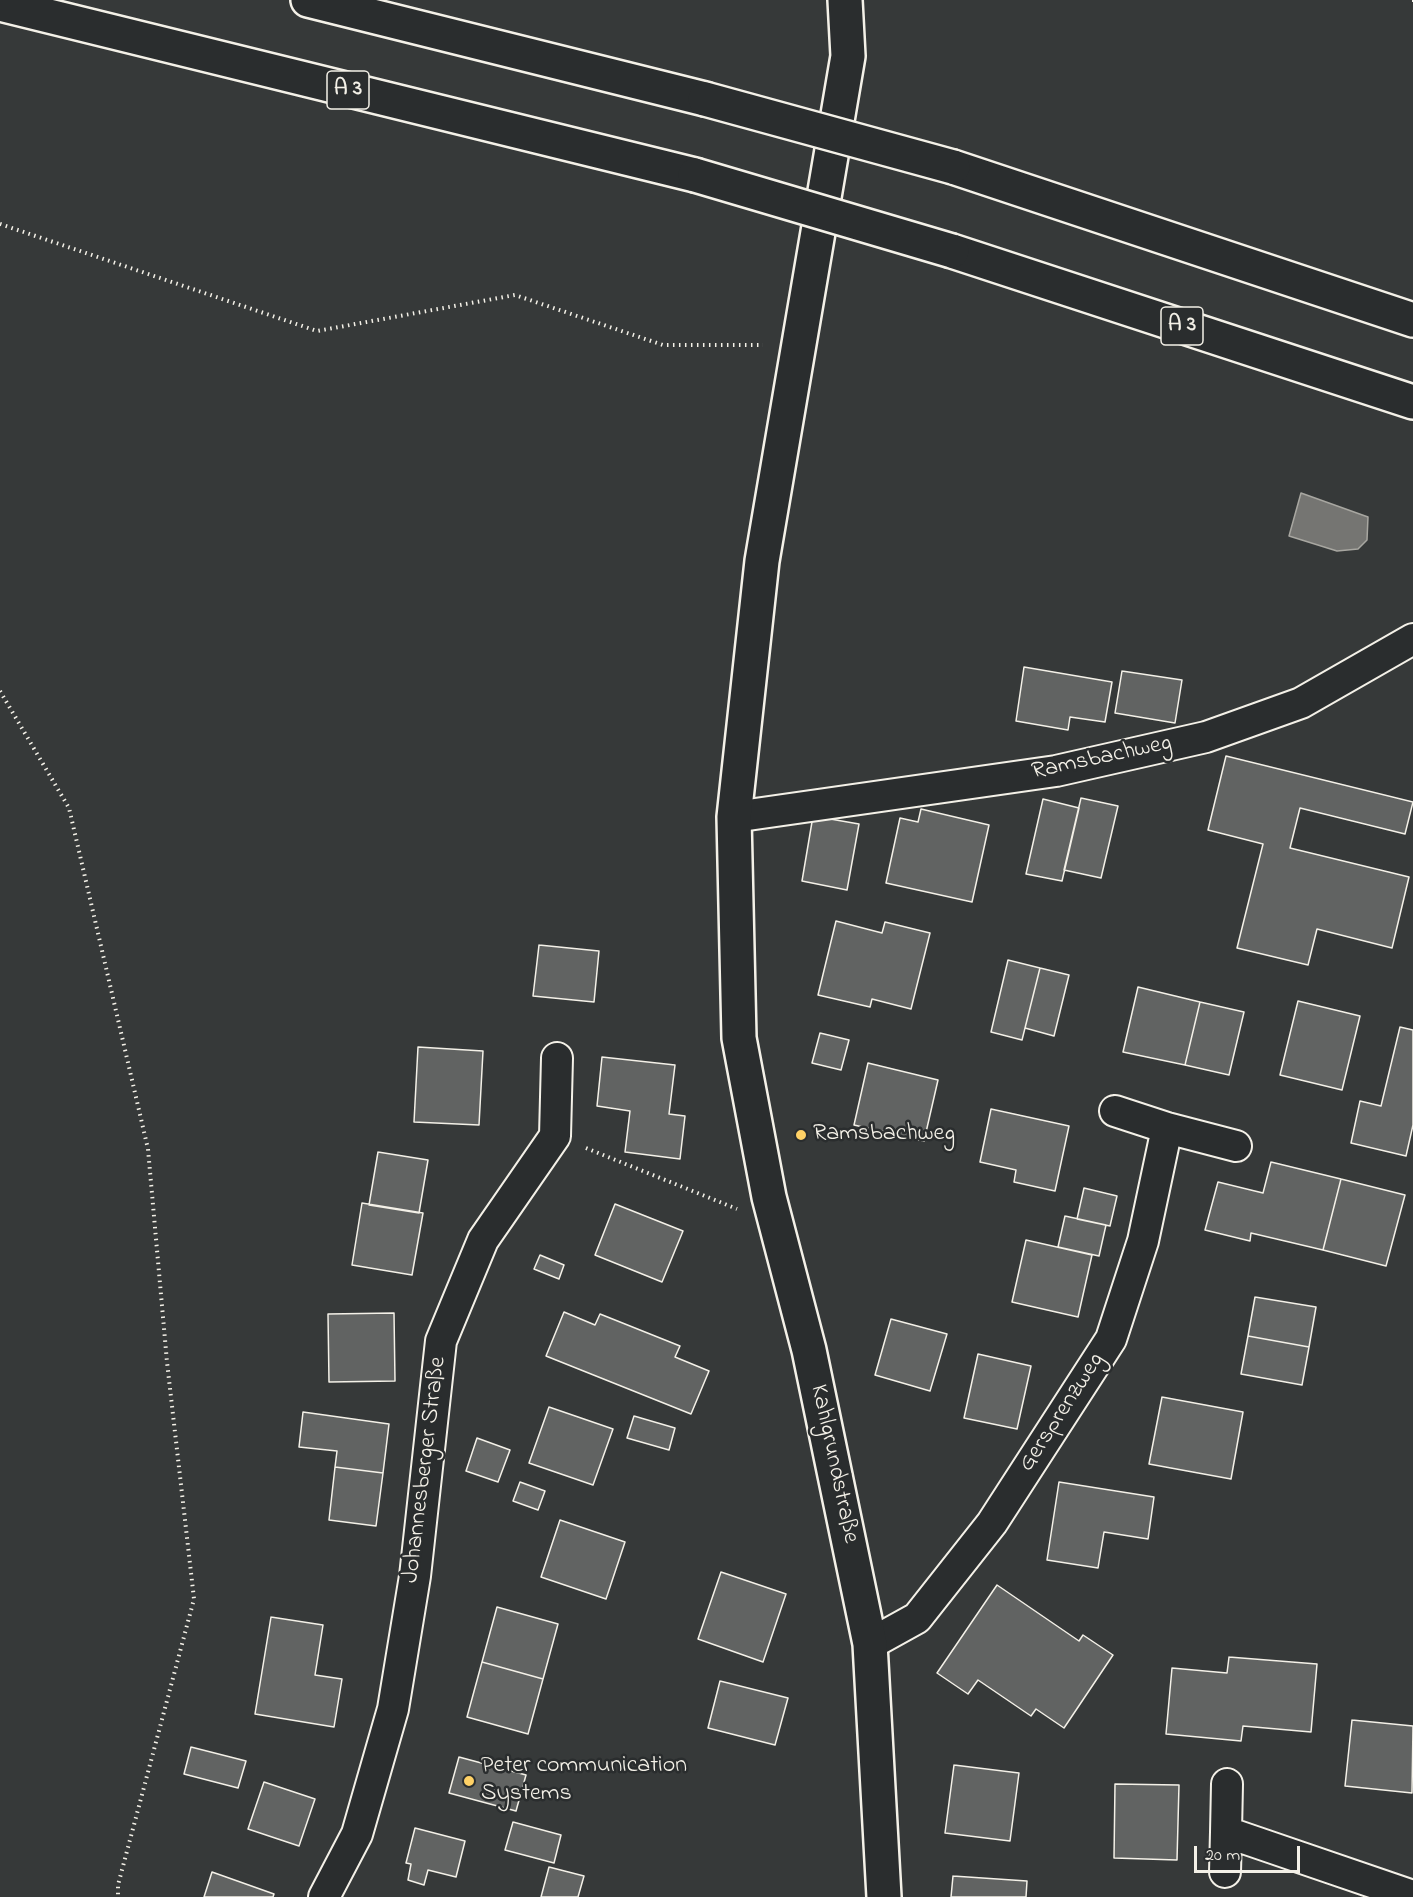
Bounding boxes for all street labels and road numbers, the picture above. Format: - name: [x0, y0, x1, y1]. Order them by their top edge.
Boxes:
- road number: A 3: [327, 71, 369, 109]
- road number: A 3: [1161, 307, 1203, 345]
- street label: Ramsbachweg: [1030, 730, 1174, 788]
- street label: Gersprenzweg: [1014, 1348, 1112, 1478]
- street label: Johannesberger Straße: [398, 1355, 454, 1585]
- street label: Kahlgrundstraße: [802, 1382, 864, 1546]

